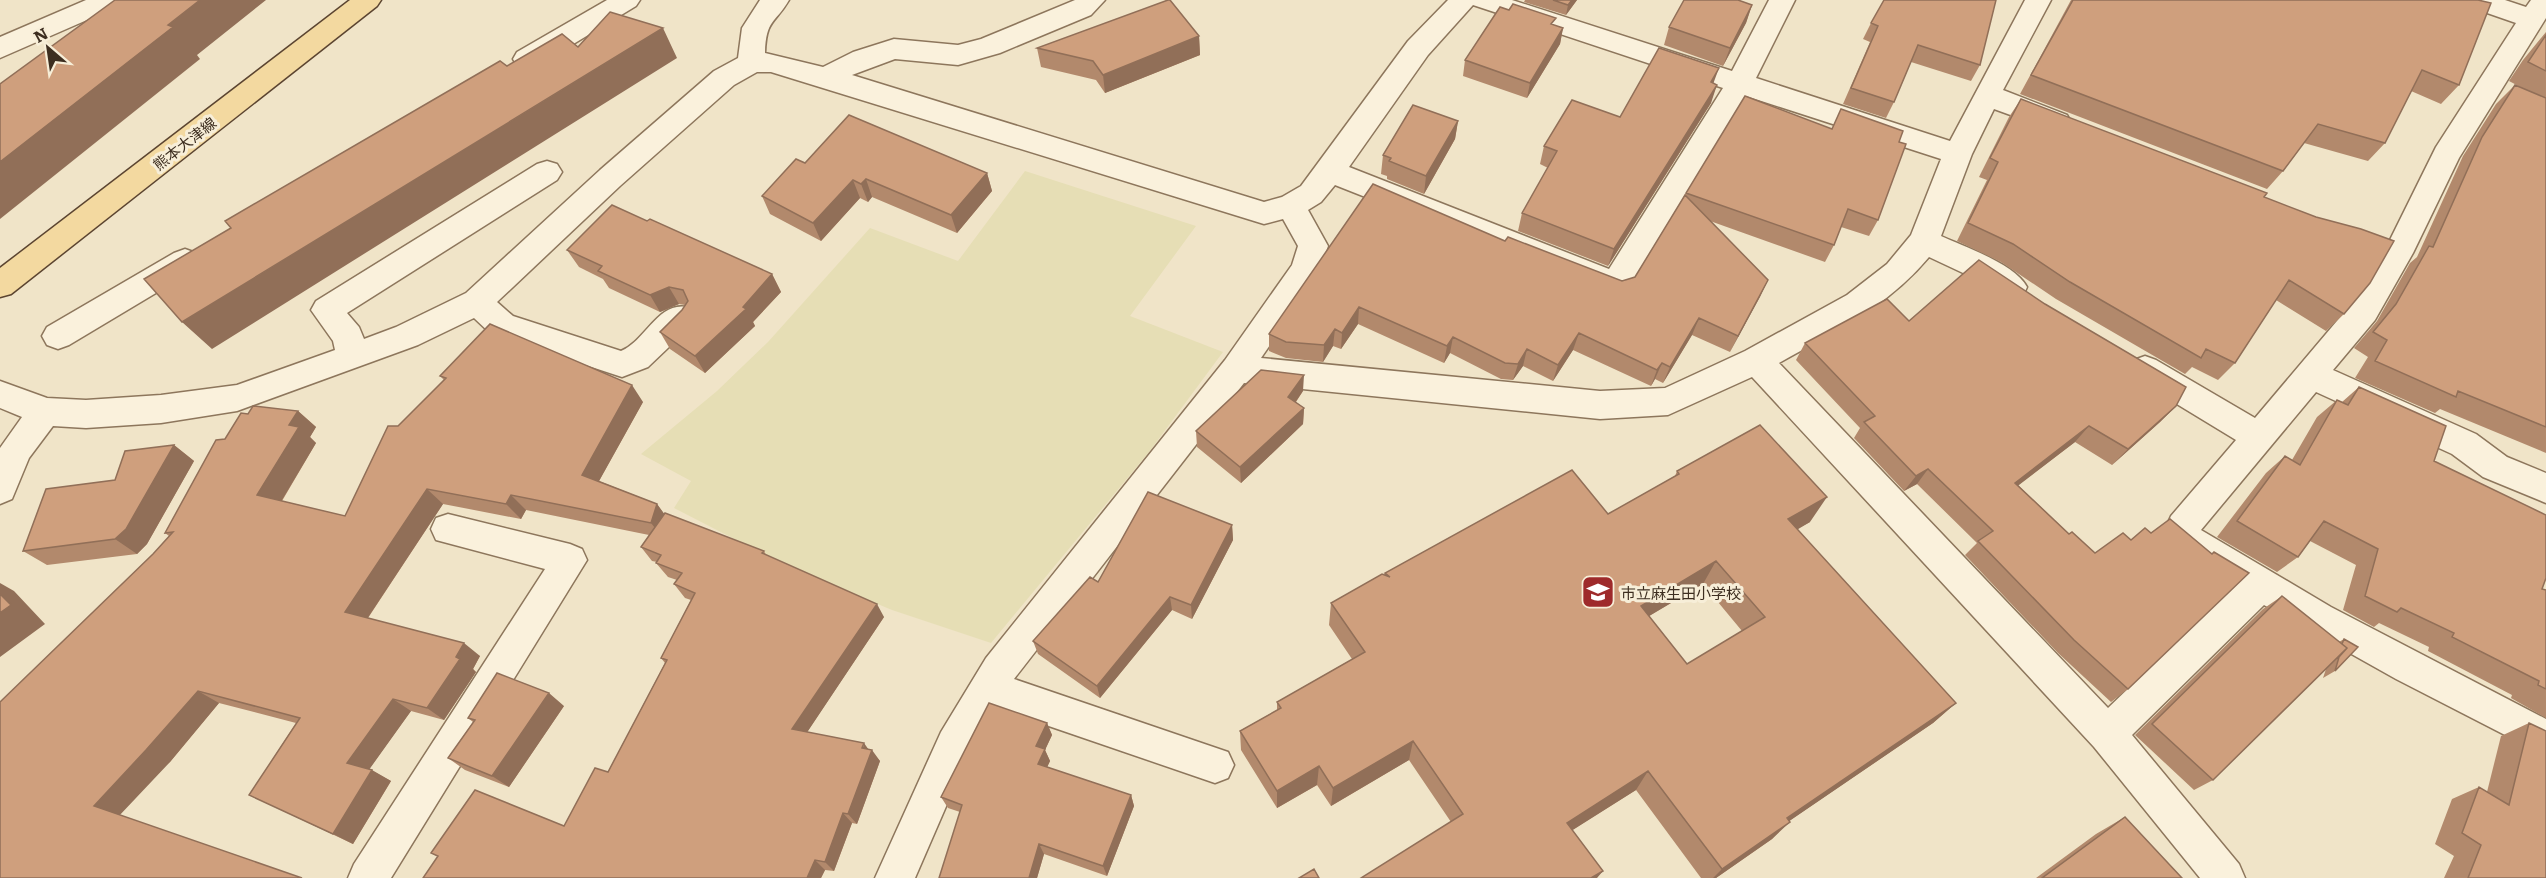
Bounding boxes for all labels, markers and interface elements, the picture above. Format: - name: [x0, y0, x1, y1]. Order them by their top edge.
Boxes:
- north arrow: [18, 18, 78, 78]
- text: N: [29, 20, 52, 48]
- street label: 熊本大津線: [147, 111, 221, 175]
- school or university icon: 市立麻生田小学校: [1580, 574, 1616, 610]
- place label: 市立麻生田小学校: [1621, 581, 1741, 604]

